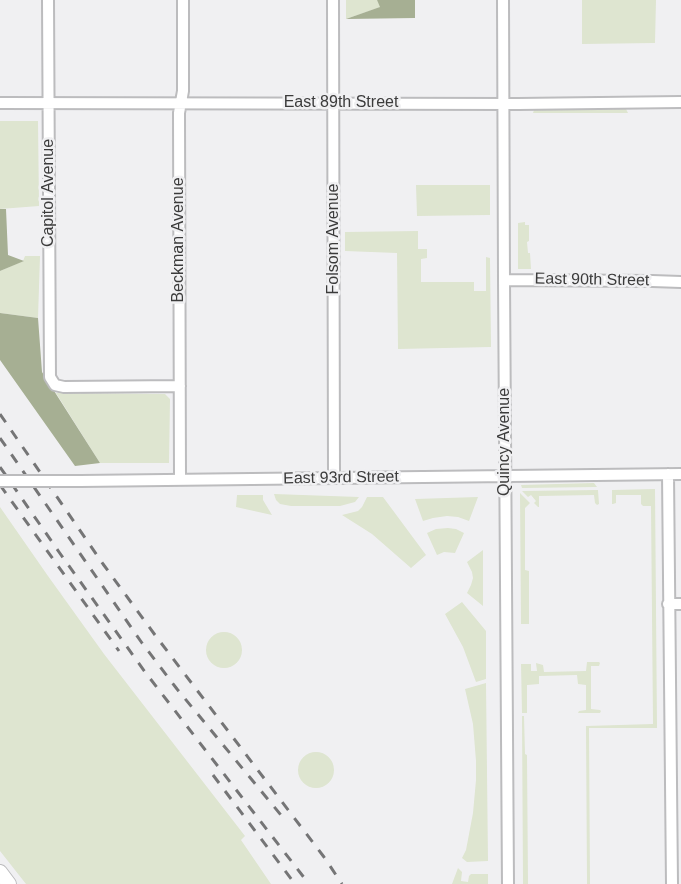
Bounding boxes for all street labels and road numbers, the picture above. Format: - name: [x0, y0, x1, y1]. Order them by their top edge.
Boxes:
- street label: East 89th Street: [284, 93, 398, 113]
- street label: Capitol Avenue: [39, 139, 59, 247]
- street label: Beckman Avenue: [169, 177, 189, 303]
- street label: Folsom Avenue: [324, 184, 344, 294]
- street label: East 90th Street: [534, 269, 650, 291]
- street label: Quincy Avenue: [495, 388, 515, 496]
- street label: East 93rd Street: [283, 467, 399, 489]

